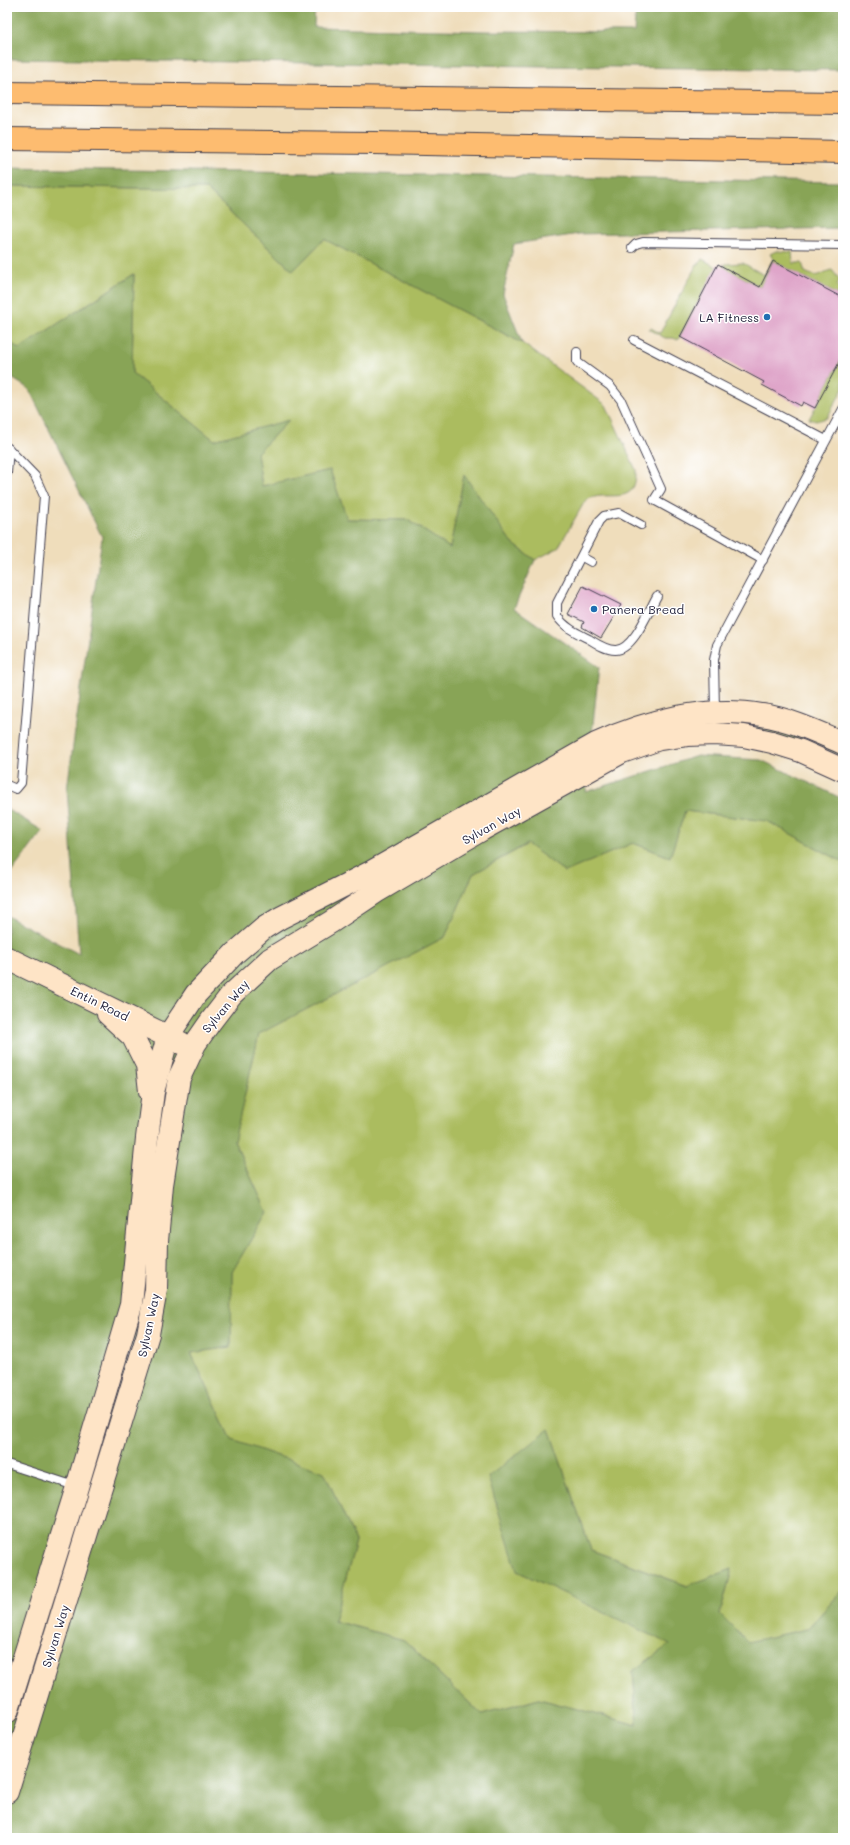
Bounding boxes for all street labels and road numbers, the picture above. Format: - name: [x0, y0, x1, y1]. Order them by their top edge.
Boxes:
- street label: Sylvan Way: [459, 802, 523, 848]
- street label: Sylvan Way: [198, 976, 252, 1036]
- street label: Entin Road: [68, 982, 132, 1024]
- street label: Sylvan Way: [133, 1292, 163, 1358]
- street label: Sylvan Way: [38, 1603, 72, 1669]

